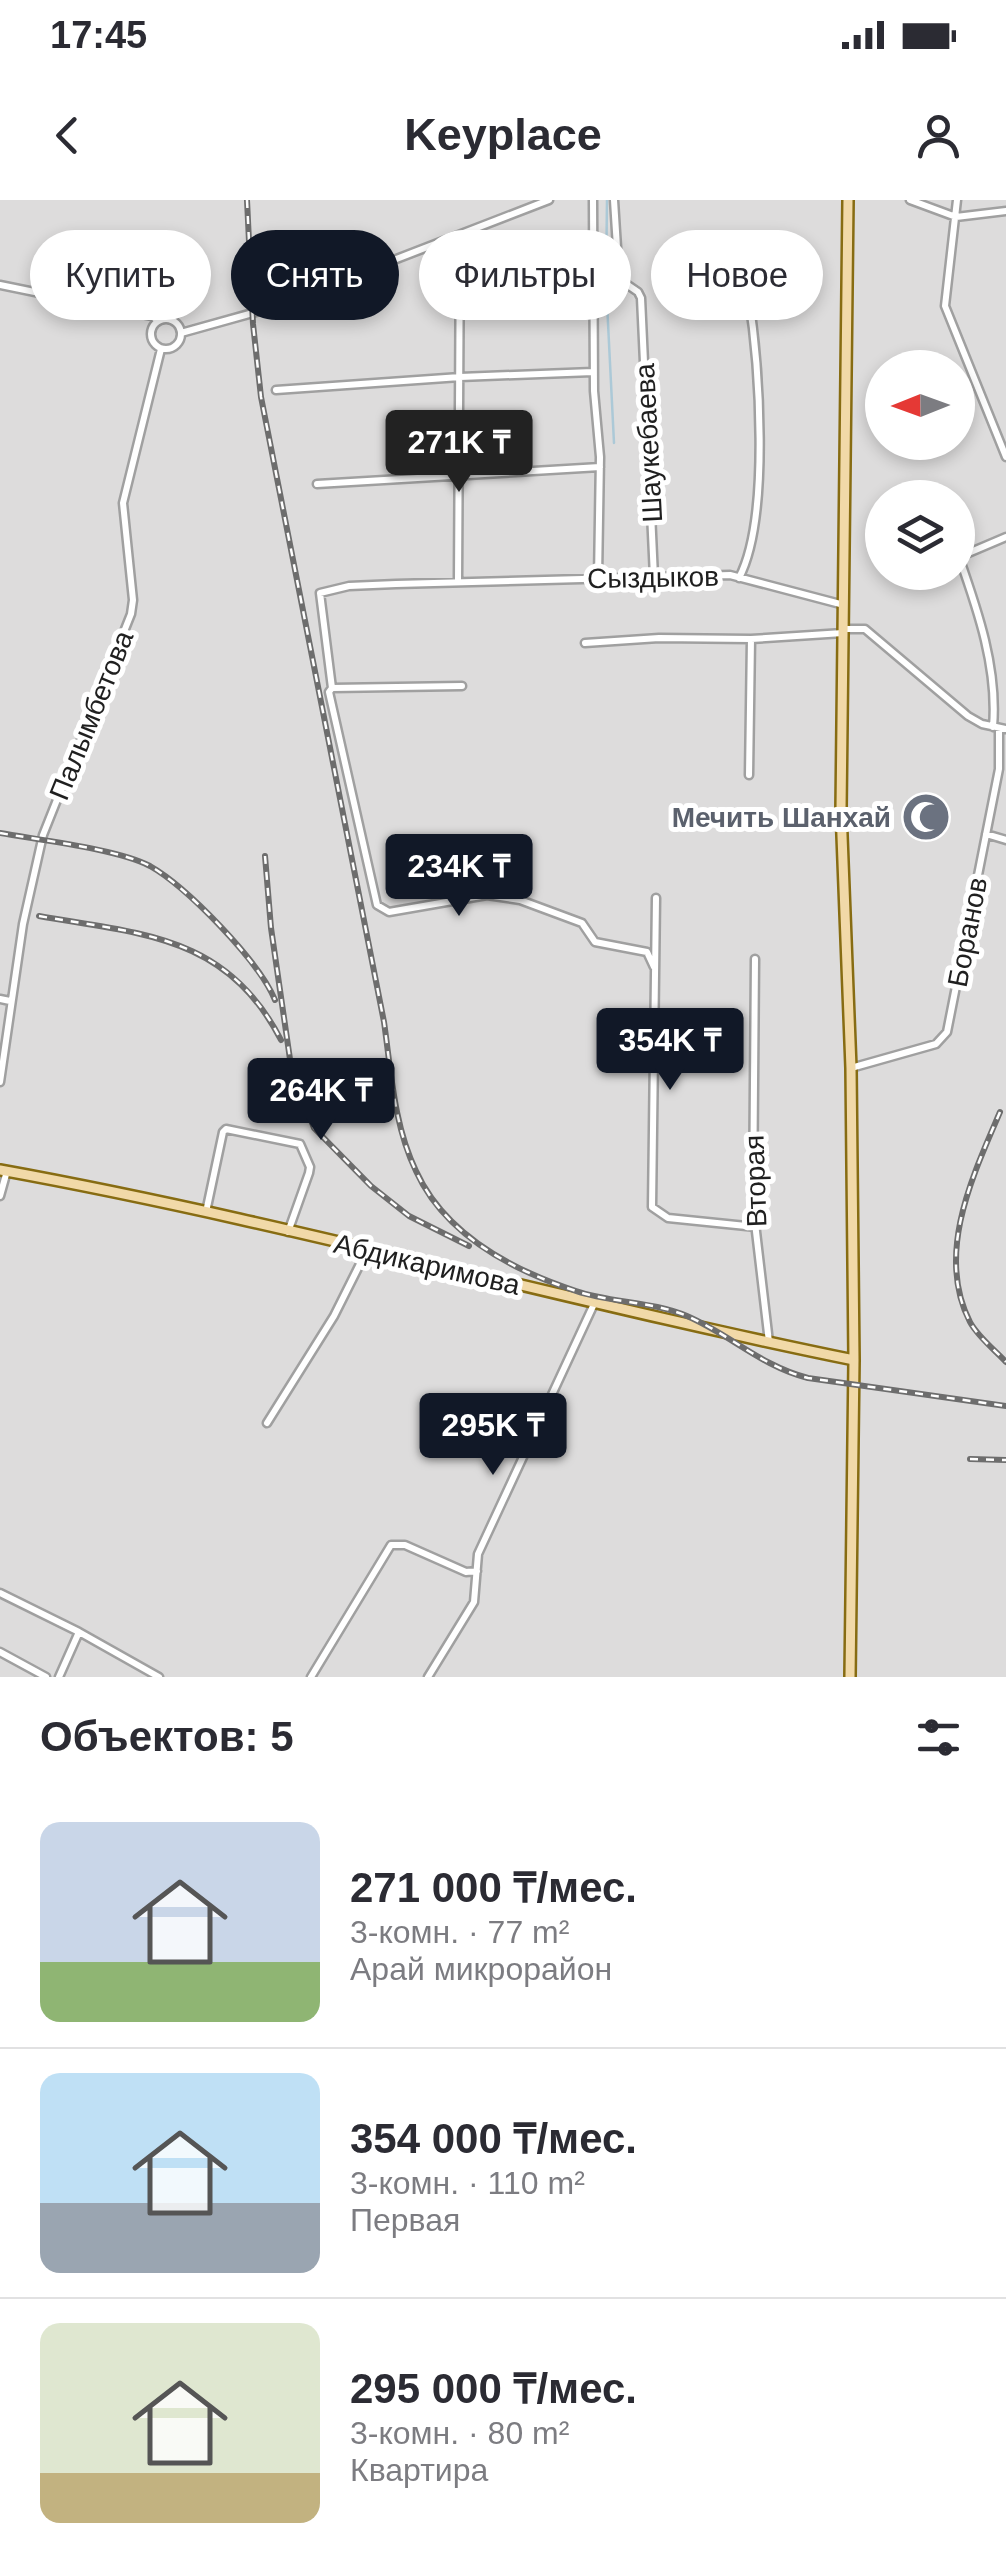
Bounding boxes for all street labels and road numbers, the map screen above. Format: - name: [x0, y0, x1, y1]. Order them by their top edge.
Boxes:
- street label: Шаукебаева: [629, 362, 668, 523]
- street label: Сыздыков: [587, 561, 719, 594]
- street label: Палымбетова: [43, 626, 140, 804]
- street label: Боранов: [942, 875, 993, 990]
- street label: Вторая: [738, 1134, 773, 1228]
- street label: Абдикаримова: [331, 1228, 523, 1301]

